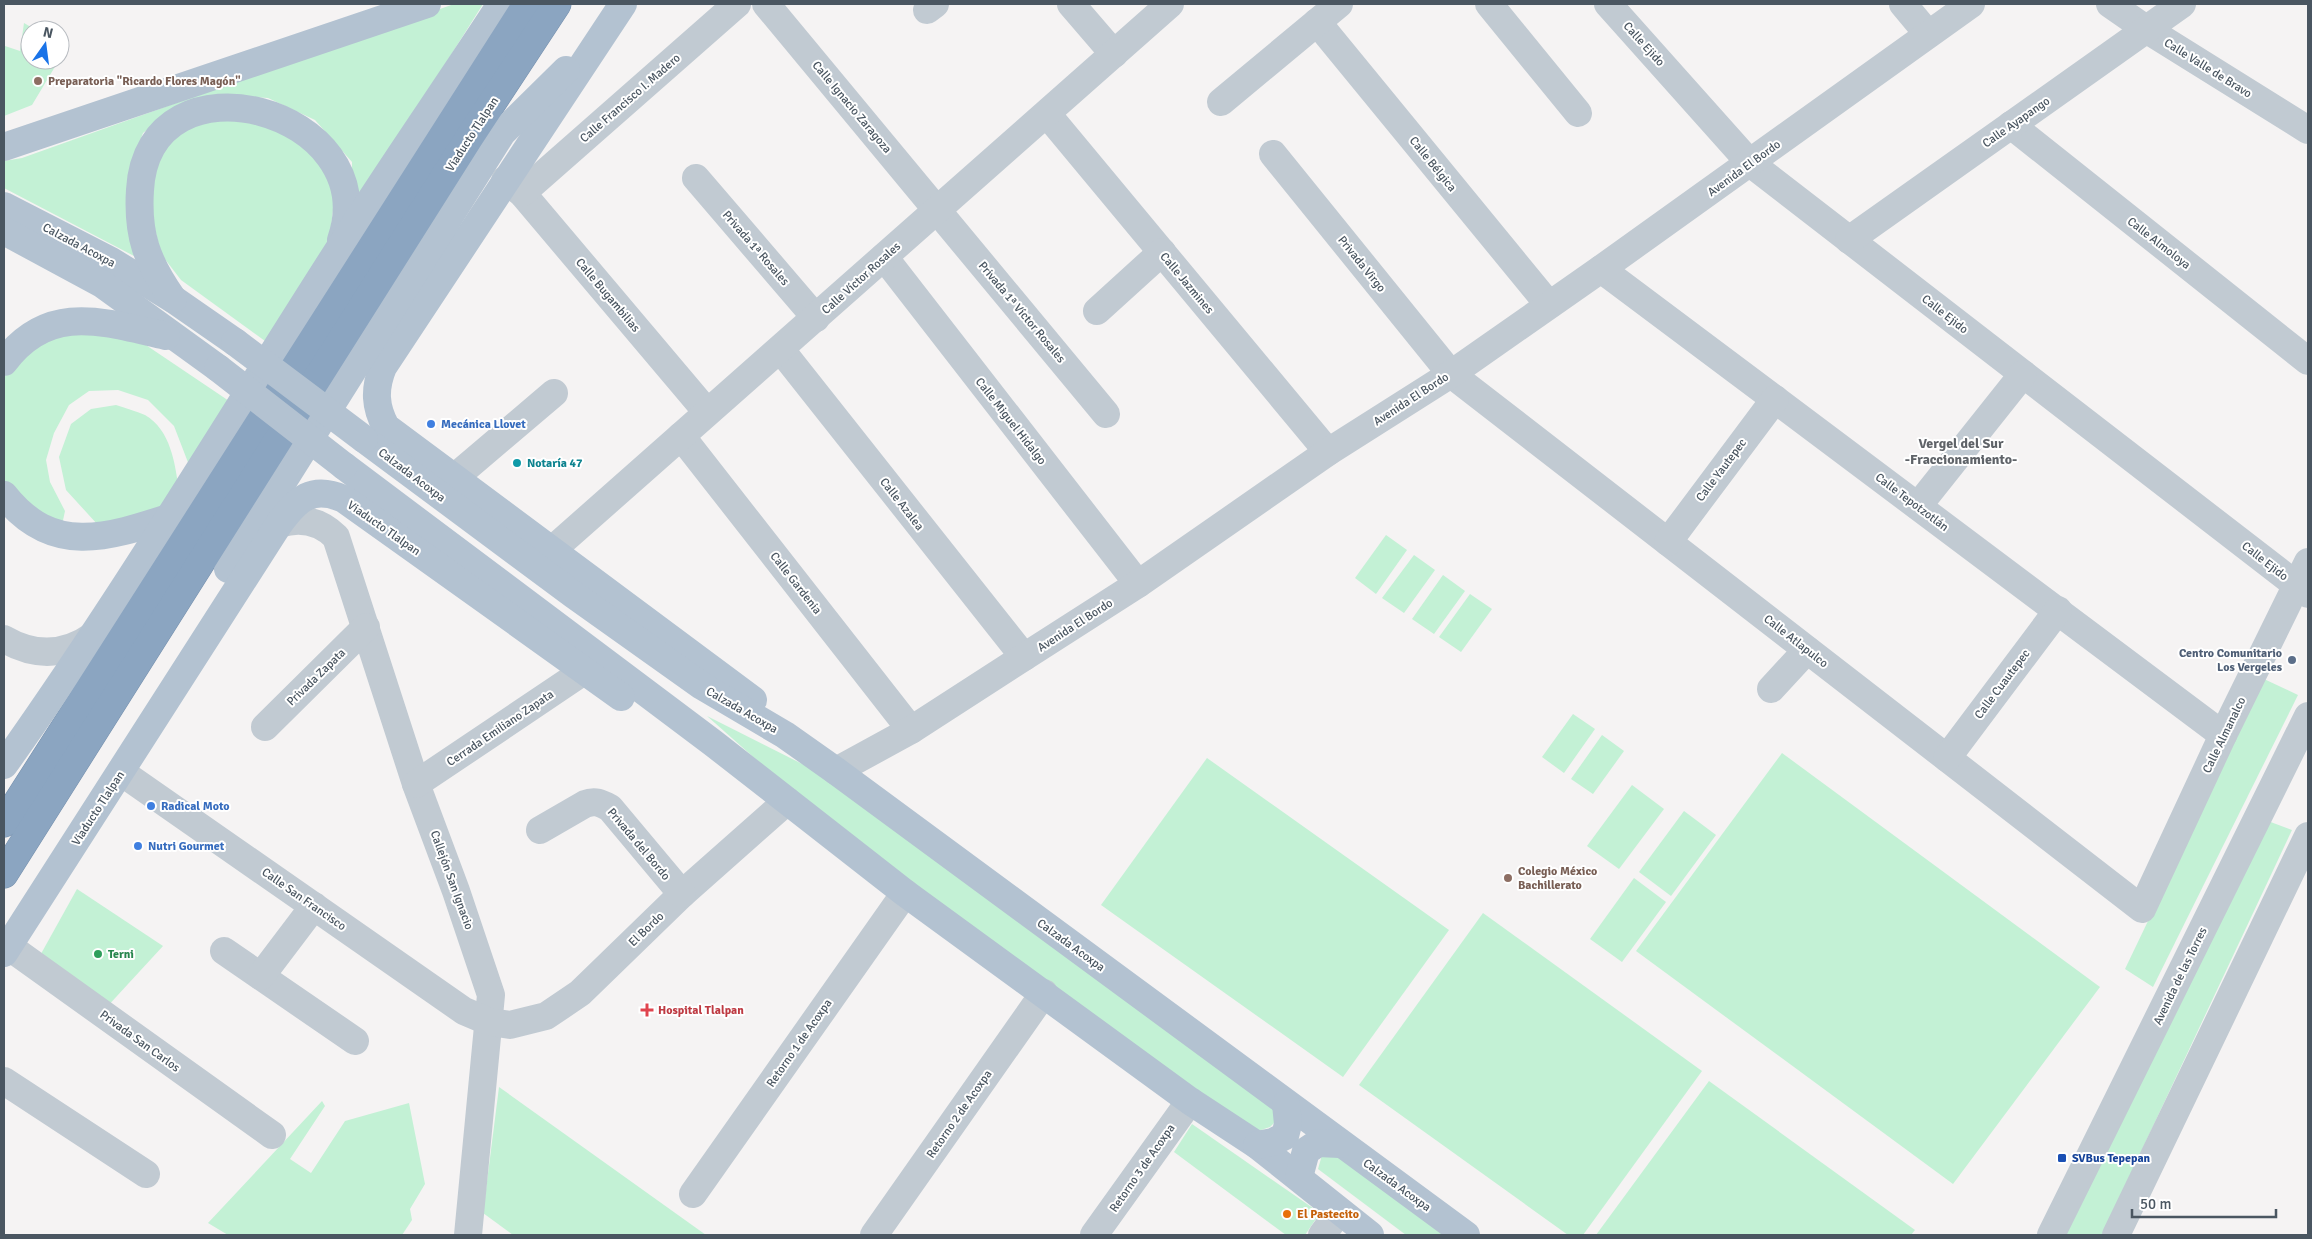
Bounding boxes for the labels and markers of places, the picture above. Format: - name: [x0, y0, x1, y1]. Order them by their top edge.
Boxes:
- place label: Preparatoria "Ricardo Flores Magón": [48, 74, 241, 89]
- marker: Preparatoria "Ricardo Flores Magón": [32, 75, 44, 87]
- place label: Mecánica Llovet: [441, 417, 526, 432]
- marker: Mecánica Llovet: [425, 418, 437, 430]
- place label: Notaría 47: [527, 456, 583, 471]
- marker: Notaría 47: [511, 457, 523, 469]
- place label: Centro Comunitario Los Vergeles: [2179, 646, 2283, 675]
- marker: Centro Comunitario Los Vergeles: [2286, 654, 2298, 666]
- place label: Radical Moto: [161, 799, 230, 814]
- marker: Radical Moto: [145, 800, 157, 812]
- place label: Nutri Gourmet: [148, 839, 225, 854]
- marker: Nutri Gourmet: [132, 840, 144, 852]
- place label: Colegio México Bachillerato: [1518, 864, 1597, 893]
- marker: Colegio México Bachillerato: [1502, 872, 1514, 884]
- place label: Terni: [108, 947, 134, 962]
- marker: Terni: [92, 948, 104, 960]
- marker: Hospital Tlalpan: [640, 1003, 654, 1017]
- place label: Hospital Tlalpan: [658, 1003, 744, 1018]
- place label: SVBus Tepepan: [2072, 1151, 2151, 1166]
- marker: SVBus Tepepan: [2056, 1152, 2068, 1164]
- place label: El Pastecito: [1297, 1207, 1359, 1222]
- marker: El Pastecito: [1281, 1208, 1293, 1220]

